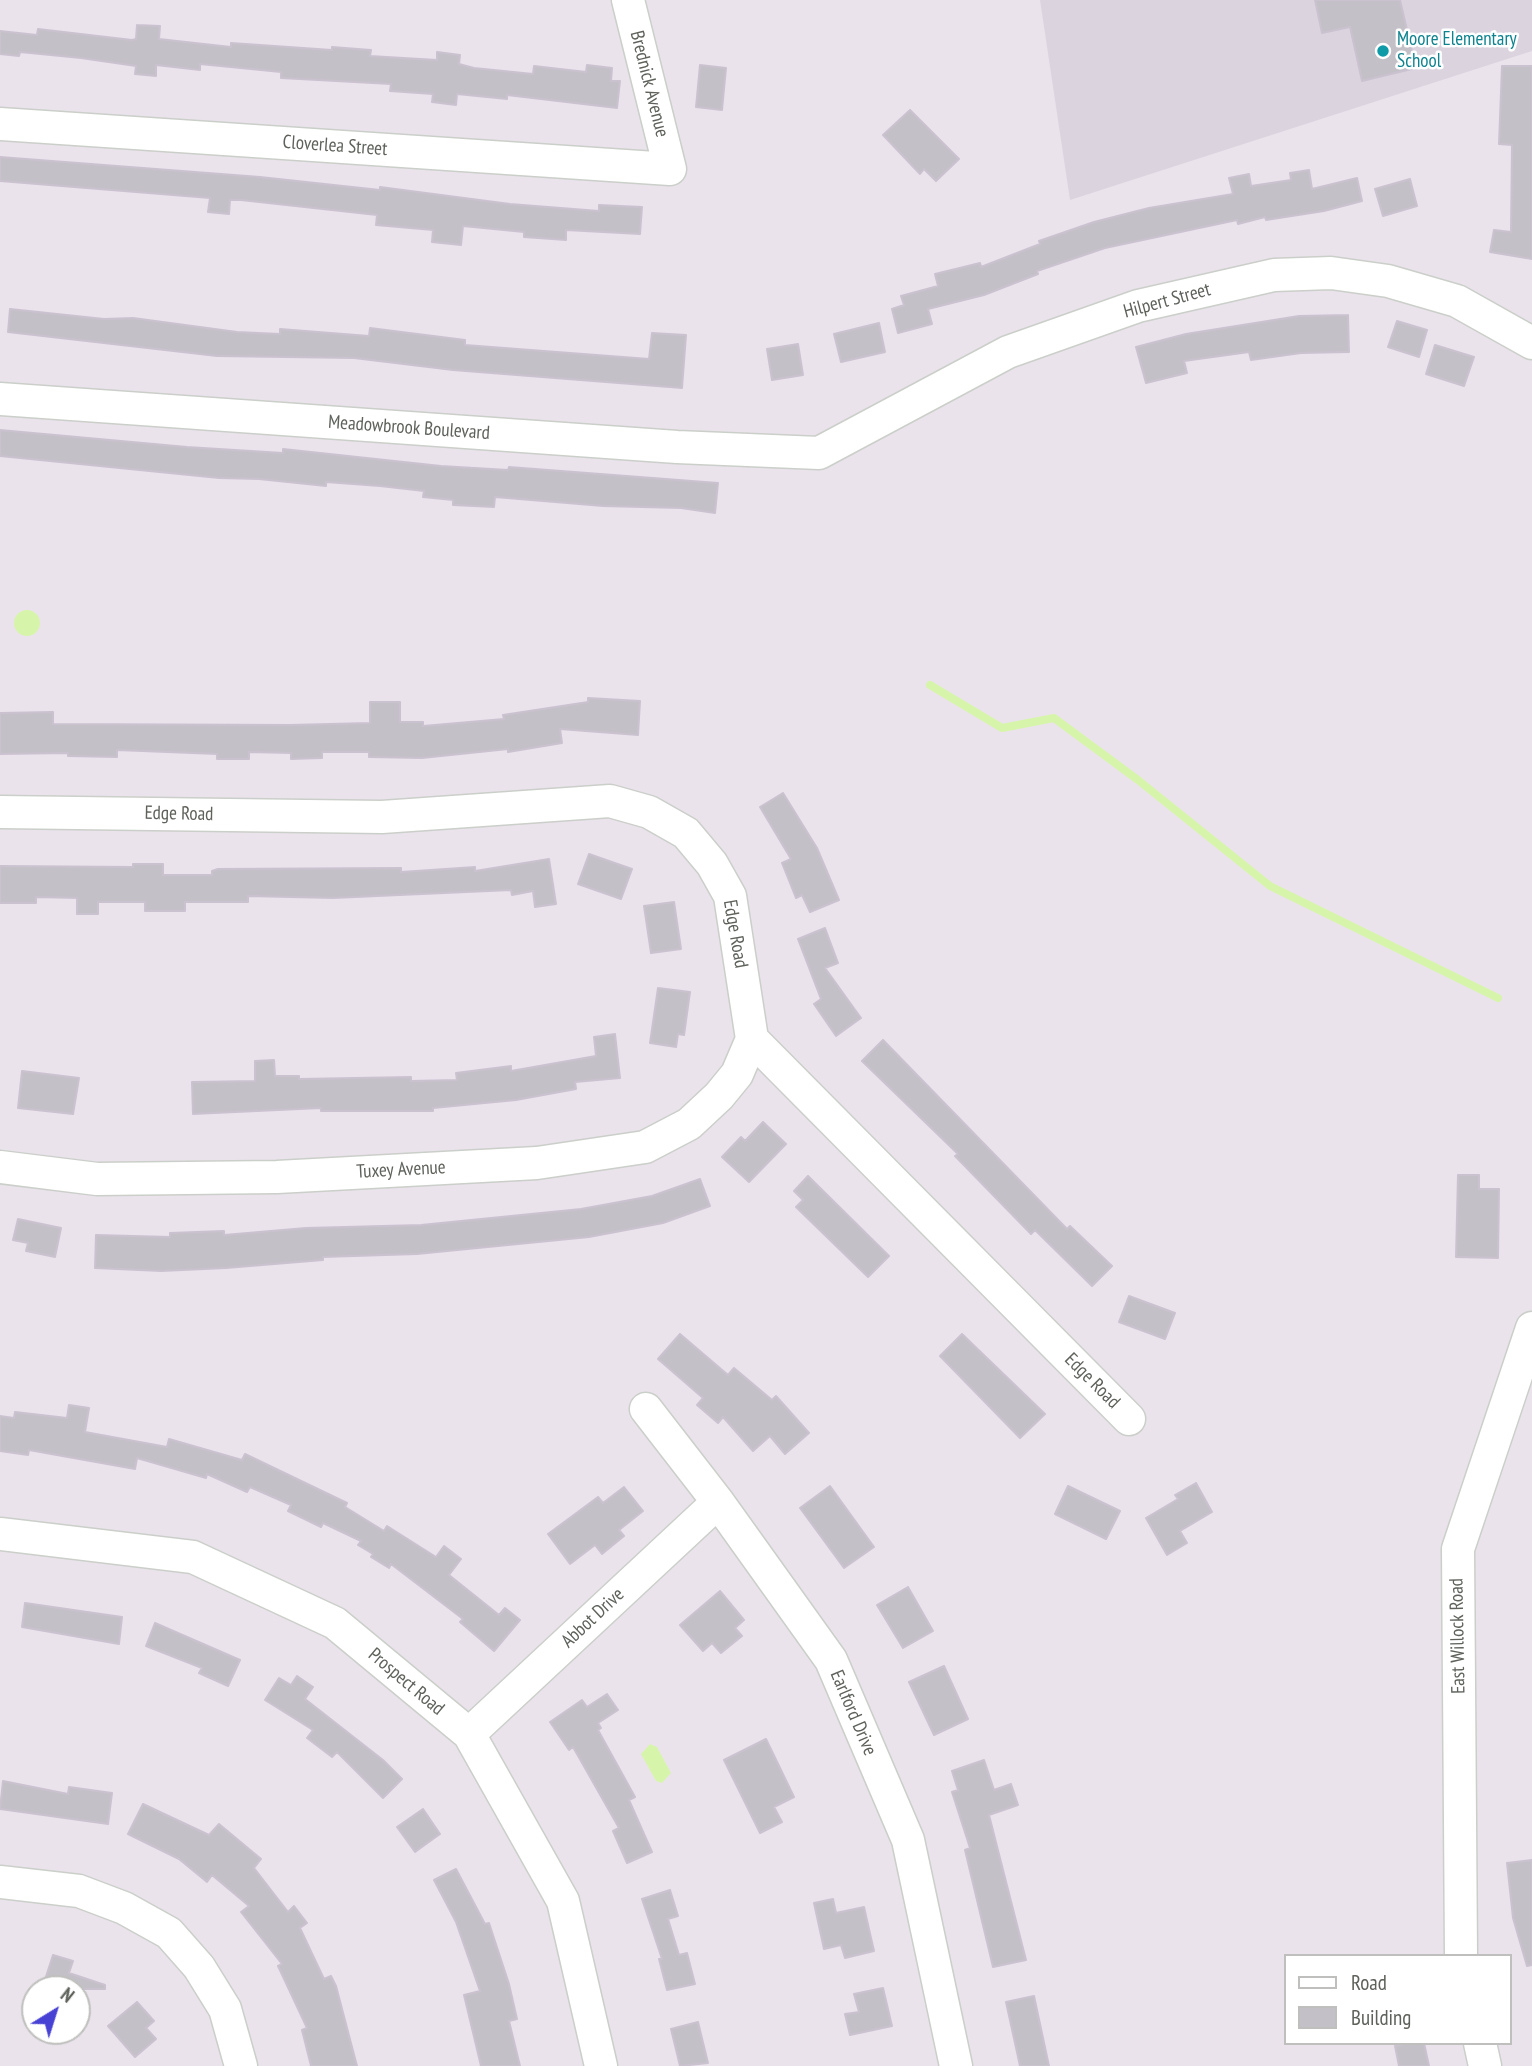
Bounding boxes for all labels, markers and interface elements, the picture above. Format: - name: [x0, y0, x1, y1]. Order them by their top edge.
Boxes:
- street label: Brednick Avenue: [625, 28, 673, 140]
- place label: Moore Elementary School: [1397, 29, 1517, 73]
- marker: Moore Elementary School: [1375, 43, 1391, 59]
- street label: Cloverlea Street: [282, 131, 388, 161]
- street label: Hilpert Street: [1121, 278, 1213, 324]
- street label: Meadowbrook Boulevard: [327, 411, 491, 445]
- street label: Edge Road: [144, 802, 214, 826]
- street label: Edge Road: [718, 898, 752, 970]
- street label: Tuxey Avenue: [356, 1156, 446, 1184]
- street label: Edge Road: [1060, 1349, 1124, 1413]
- street label: East Willock Road: [1446, 1578, 1470, 1694]
- street label: Abbot Drive: [557, 1583, 629, 1653]
- street label: Prospect Road: [363, 1644, 449, 1720]
- street label: Earlford Drive: [825, 1667, 881, 1759]
- legend: [1284, 1954, 1511, 2045]
- text: Road: [1351, 1969, 1387, 1996]
- north arrow: [21, 1975, 91, 2045]
- text: N: [56, 1982, 79, 2008]
- text: Building: [1351, 2004, 1411, 2031]

